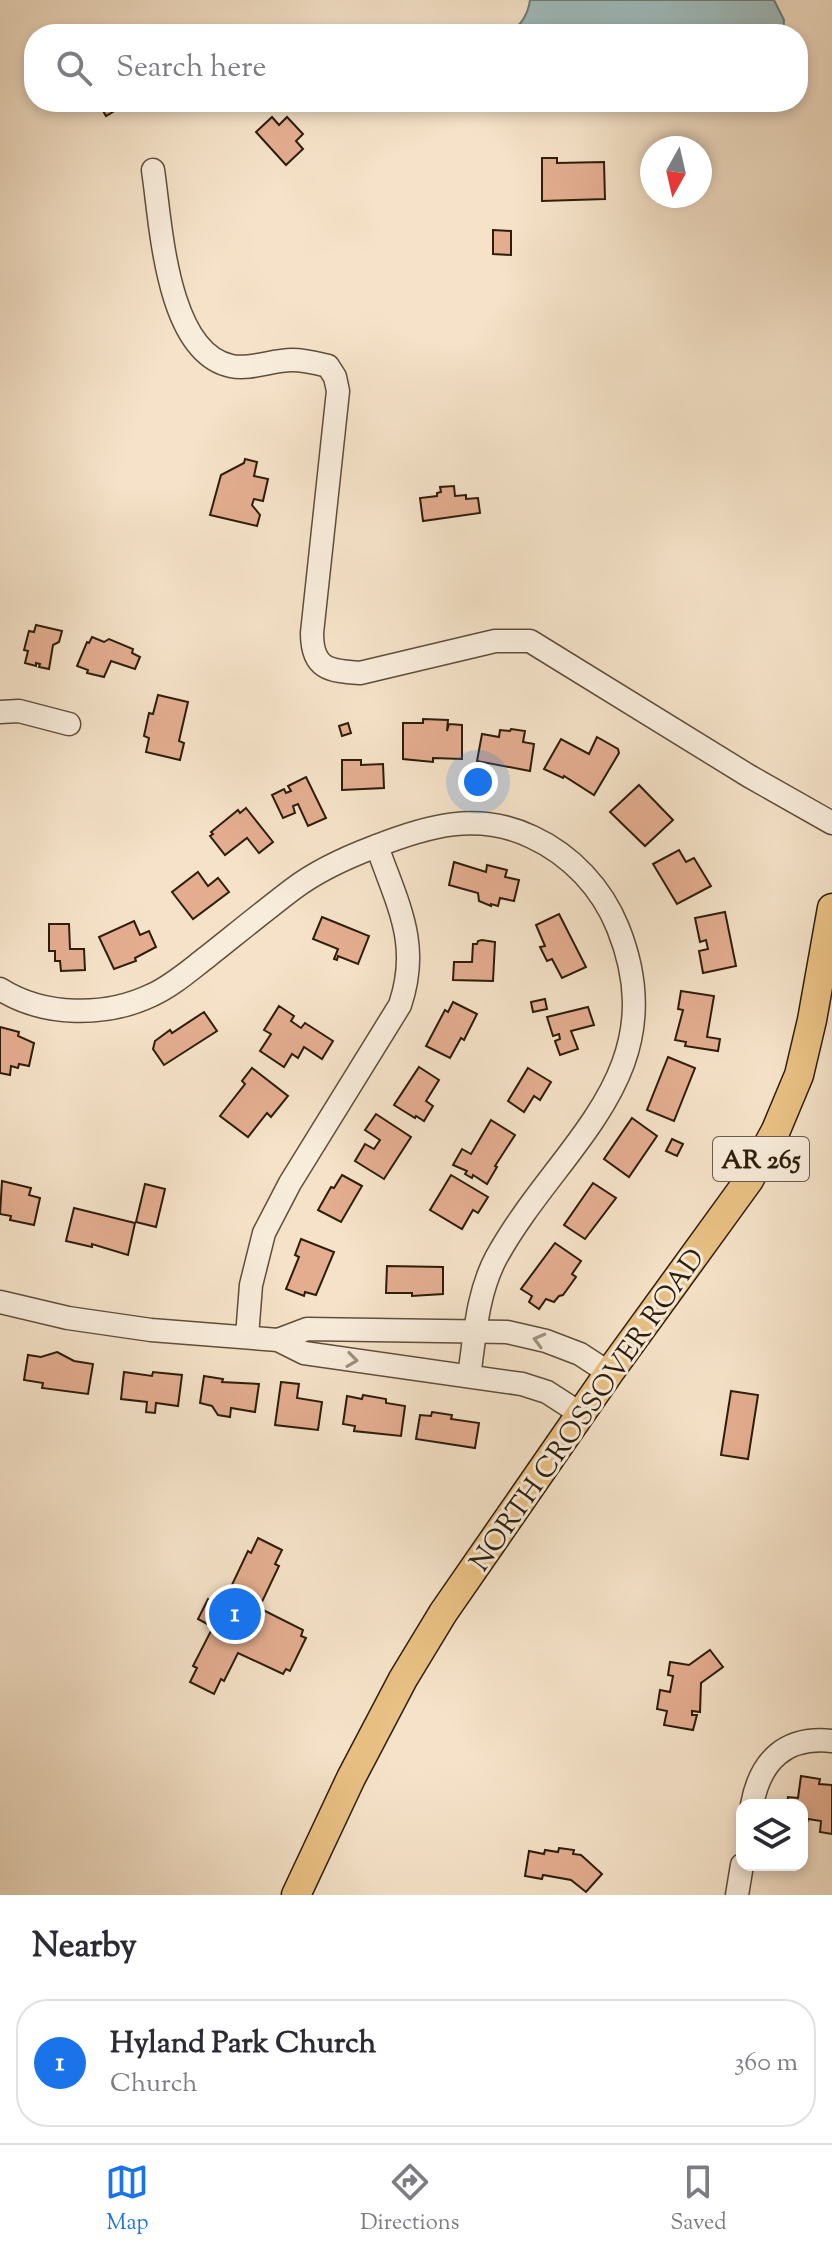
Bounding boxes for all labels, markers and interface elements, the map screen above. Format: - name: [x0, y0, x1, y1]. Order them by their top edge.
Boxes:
- search box: [24, 24, 808, 112]
- icon: search: [52, 46, 96, 90]
- text: Search here: [116, 47, 266, 90]
- north arrow: [640, 136, 712, 208]
- your location: [458, 762, 498, 802]
- road number: AR 265: [713, 1137, 809, 1181]
- street label: NORTH CROSSOVER ROAD: [461, 1241, 716, 1580]
- one-way arrow: [532, 1332, 546, 1349]
- one-way arrow: [345, 1351, 359, 1368]
- pin: 1: [209, 1584, 261, 1644]
- map controls: [736, 1799, 808, 1871]
- button: layers: [736, 1799, 808, 1871]
- text: Nearby: [32, 1923, 137, 1972]
- text: Hyland Park Church: [110, 2023, 376, 2066]
- text: 1: [56, 2045, 64, 2082]
- text: 360 m: [734, 2045, 798, 2082]
- text: Church: [110, 2066, 198, 2103]
- tab: Map: [105, 2160, 149, 2240]
- tab: Directions: [360, 2160, 459, 2240]
- tab: Saved: [670, 2160, 727, 2240]

